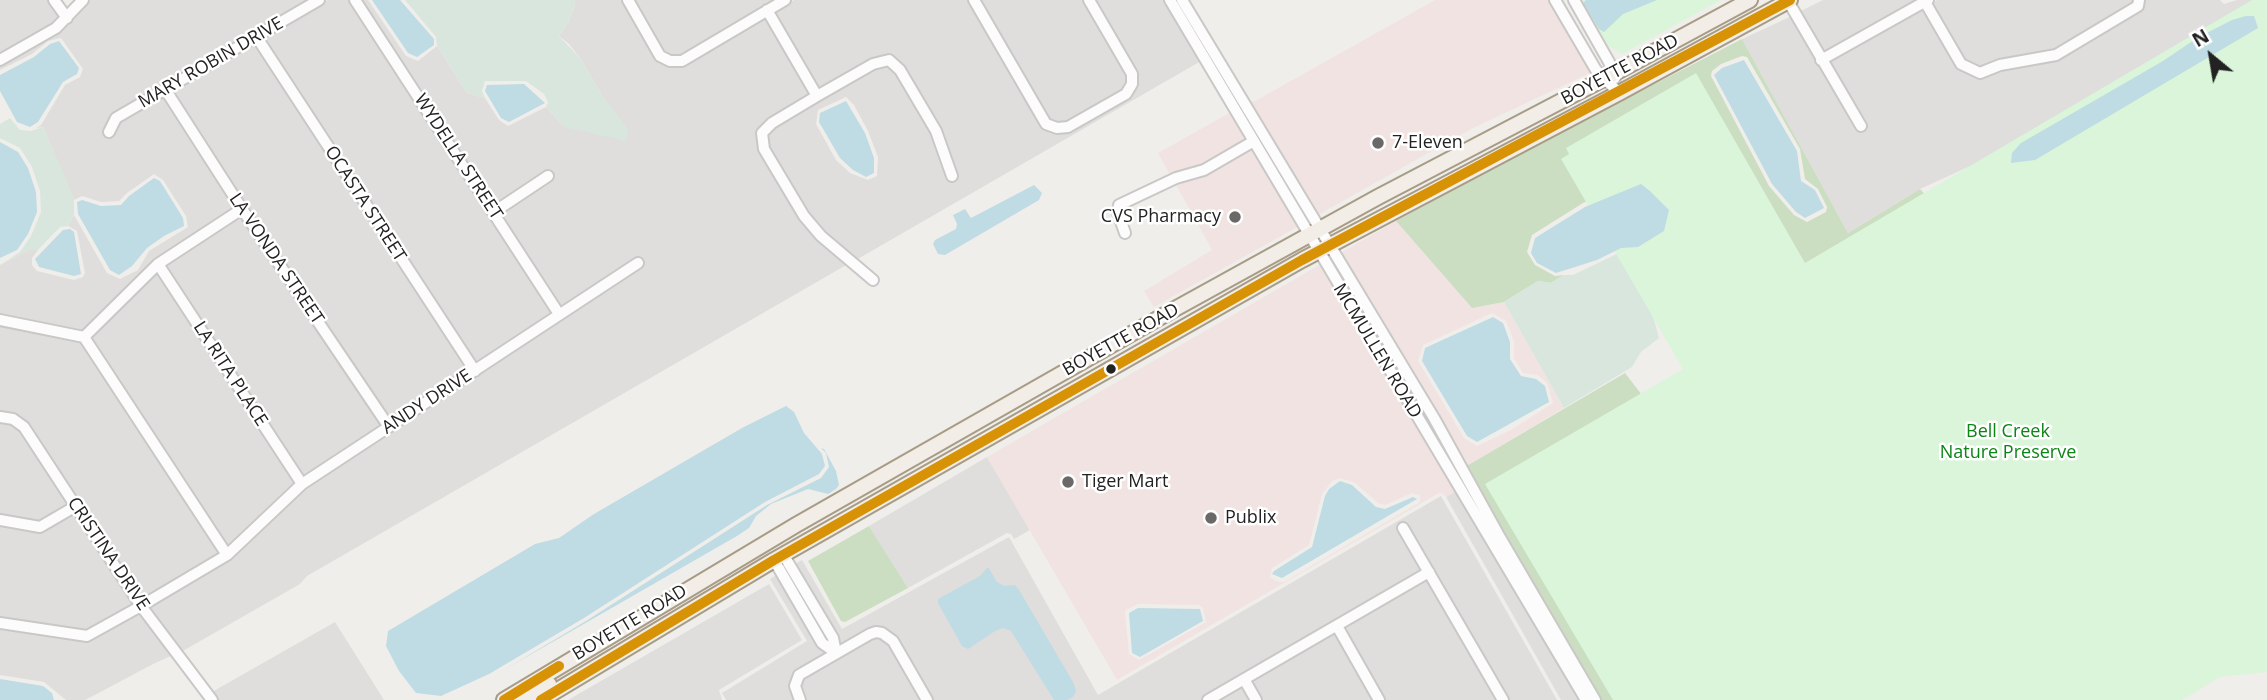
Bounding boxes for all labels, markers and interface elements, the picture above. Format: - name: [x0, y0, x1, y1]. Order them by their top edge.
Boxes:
- street label: MARY ROBIN DRIVE: [135, 13, 287, 113]
- north arrow: [2176, 21, 2246, 91]
- text: N: [2187, 23, 2214, 53]
- street label: BOYETTE ROAD: [1558, 30, 1682, 110]
- street label: WYDELLA STREET: [409, 90, 507, 224]
- place label: 7-Eleven: [1392, 132, 1463, 154]
- marker: 7-Eleven: [1370, 135, 1386, 151]
- street label: OCASTA STREET: [320, 142, 410, 266]
- street label: LA VONDA STREET: [224, 189, 328, 329]
- place label: CVS Pharmacy: [1101, 206, 1221, 228]
- marker: CVS Pharmacy: [1227, 209, 1243, 225]
- street label: MCMULLEN ROAD: [1328, 280, 1426, 422]
- street label: BOYETTE ROAD: [1059, 299, 1183, 381]
- street label: LA RITA PLACE: [188, 318, 272, 430]
- unlabelled marker: [1104, 362, 1118, 376]
- street label: ANDY DRIVE: [378, 365, 476, 439]
- park label: Bell Creek Nature Preserve: [1940, 421, 2076, 464]
- place label: Tiger Mart: [1082, 471, 1168, 493]
- marker: Tiger Mart: [1060, 474, 1076, 490]
- street label: CRISTINA DRIVE: [62, 493, 154, 615]
- place label: Publix: [1225, 507, 1276, 529]
- marker: Publix: [1203, 510, 1219, 526]
- street label: BOYETTE ROAD: [569, 580, 691, 666]

